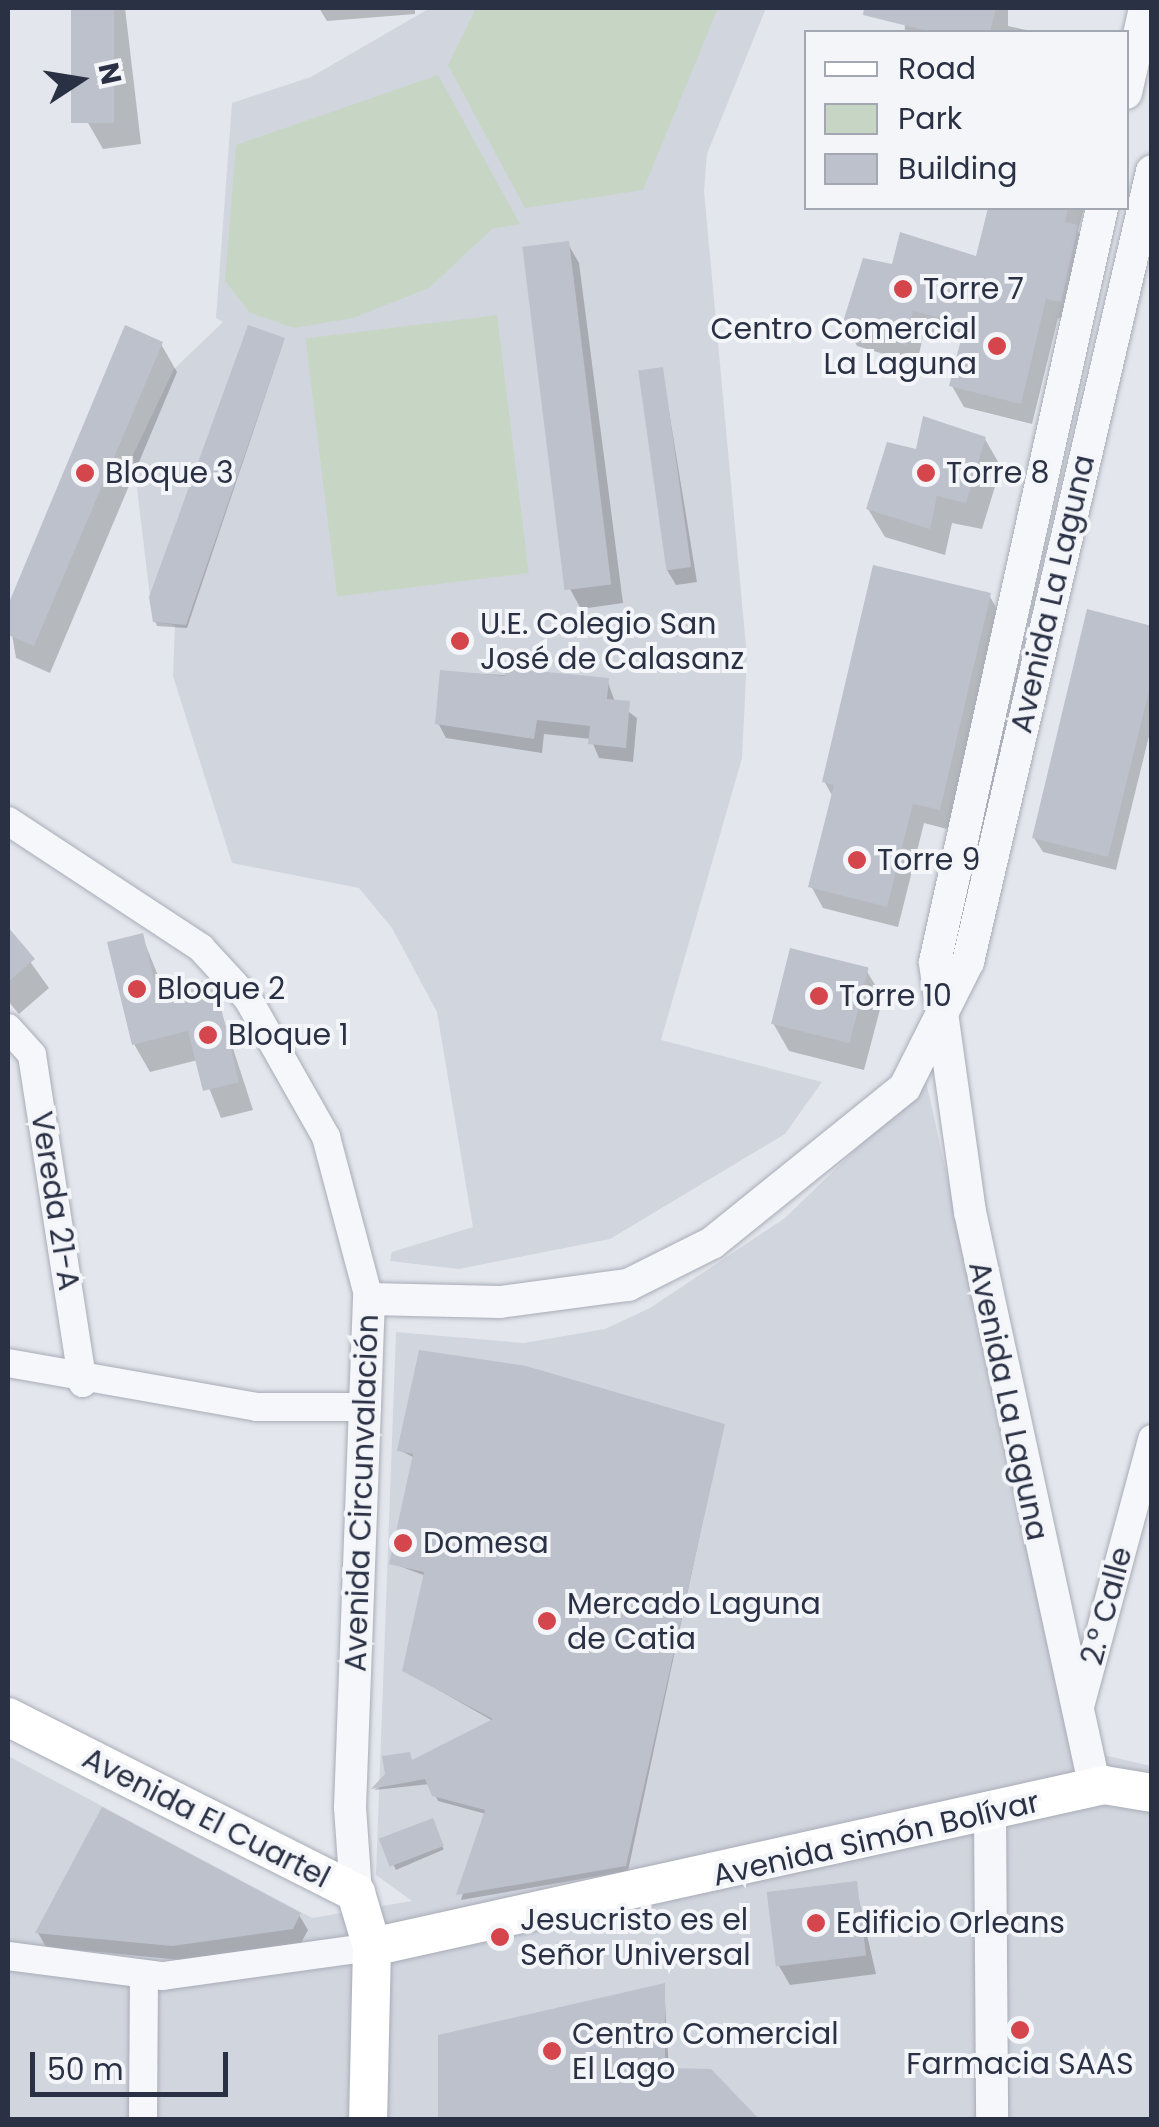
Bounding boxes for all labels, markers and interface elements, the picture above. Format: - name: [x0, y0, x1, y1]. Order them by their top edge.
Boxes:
- north arrow: [30, 30, 130, 130]
- legend: [804, 30, 1129, 210]
- text: Road: [898, 47, 976, 90]
- text: N: [89, 59, 131, 88]
- text: Park: [898, 97, 962, 140]
- text: Building: [898, 147, 1018, 190]
- place label: Torre 7: [923, 271, 1024, 307]
- marker: Torre 7: [892, 278, 914, 300]
- place label: Centro Comercial La Laguna: [710, 311, 977, 382]
- marker: Centro Comercial La Laguna: [986, 335, 1008, 357]
- street label: Avenida La Laguna: [1003, 451, 1103, 737]
- place label: Bloque 3: [105, 455, 234, 491]
- place label: Torre 8: [946, 455, 1049, 491]
- marker: Bloque 3: [74, 462, 96, 484]
- marker: Torre 8: [915, 462, 937, 484]
- place label: U.E. Colegio San José de Calasanz: [480, 606, 744, 676]
- marker: U.E. Colegio San José de Calasanz: [449, 630, 471, 652]
- place label: Torre 9: [877, 842, 980, 878]
- marker: Torre 9: [846, 849, 868, 871]
- place label: Bloque 2: [157, 971, 285, 1007]
- marker: Bloque 2: [126, 978, 148, 1000]
- place label: Torre 10: [839, 978, 952, 1014]
- marker: Torre 10: [808, 985, 830, 1007]
- place label: Bloque 1: [228, 1017, 349, 1053]
- marker: Bloque 1: [197, 1024, 219, 1046]
- street label: Vereda 21-A: [23, 1109, 87, 1293]
- street label: Avenida La Laguna: [961, 1258, 1055, 1544]
- street label: Avenida Circunvalación: [338, 1314, 386, 1672]
- place label: Domesa: [423, 1525, 549, 1561]
- marker: Domesa: [392, 1532, 414, 1554]
- street label: 2.° Calle: [1074, 1543, 1140, 1669]
- place label: Mercado Laguna de Catia: [567, 1586, 821, 1656]
- marker: Mercado Laguna de Catia: [536, 1610, 558, 1632]
- street label: Avenida El Cuartel: [77, 1740, 335, 1896]
- street label: Avenida Simón Bolívar: [709, 1784, 1043, 1894]
- place label: Jesucristo es el Señor Universal: [520, 1902, 751, 1972]
- place label: Edificio Orleans: [836, 1905, 1065, 1941]
- marker: Edificio Orleans: [805, 1912, 827, 1934]
- marker: Jesucristo es el Señor Universal: [489, 1926, 511, 1948]
- place label: Centro Comercial El Lago: [572, 2016, 839, 2086]
- marker: Farmacia SAAS: [1009, 2019, 1031, 2041]
- scale bar: [35, 2032, 232, 2094]
- marker: Centro Comercial El Lago: [541, 2040, 563, 2062]
- place label: Farmacia SAAS: [906, 2046, 1134, 2082]
- text: 50 m: [47, 2048, 124, 2091]

